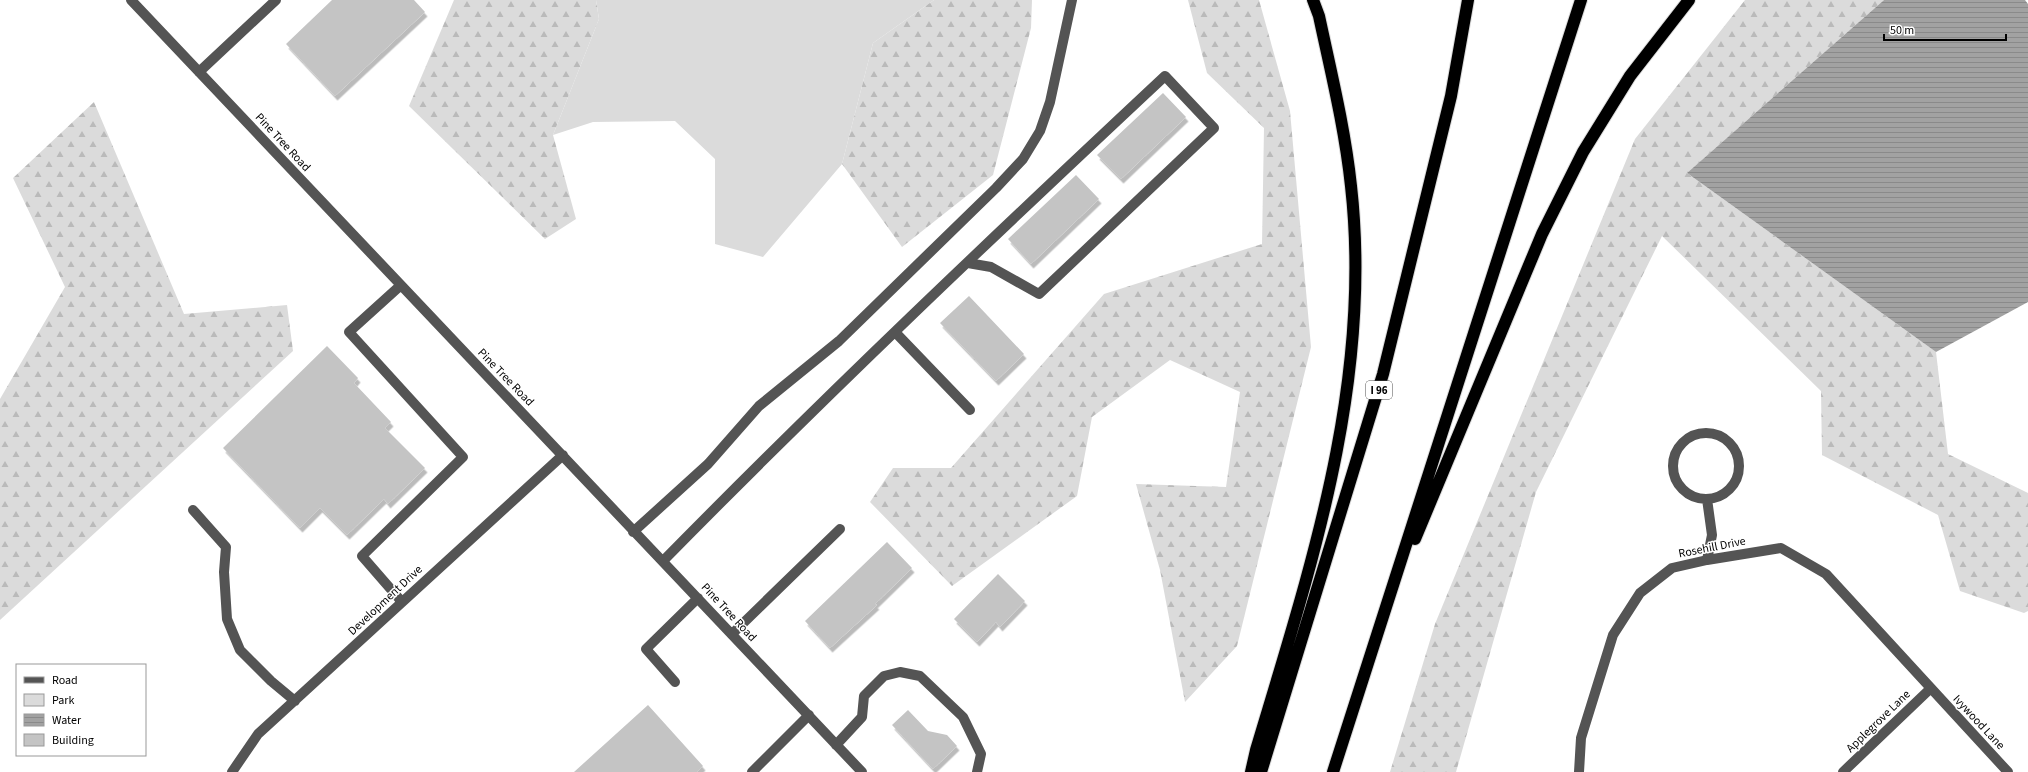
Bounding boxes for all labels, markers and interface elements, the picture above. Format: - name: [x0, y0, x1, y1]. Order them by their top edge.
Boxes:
- scale bar: [1884, 16, 2006, 42]
- text: 50 m: [1890, 22, 1914, 39]
- street label: Pine Tree Road: [251, 109, 314, 175]
- street label: Pine Tree Road: [474, 345, 538, 410]
- road number: I 96: [1366, 381, 1392, 399]
- street label: Rosehill Drive: [1677, 533, 1747, 562]
- street label: Development Drive: [344, 561, 426, 639]
- street label: Pine Tree Road: [697, 579, 760, 645]
- legend: [16, 664, 146, 756]
- text: Road: [52, 672, 78, 689]
- street label: Applegrove Lane: [1842, 686, 1914, 757]
- street label: Ivywood Lane: [1949, 691, 2009, 754]
- text: Park: [52, 692, 74, 709]
- text: Water: [52, 712, 82, 729]
- text: Building: [52, 732, 94, 749]

